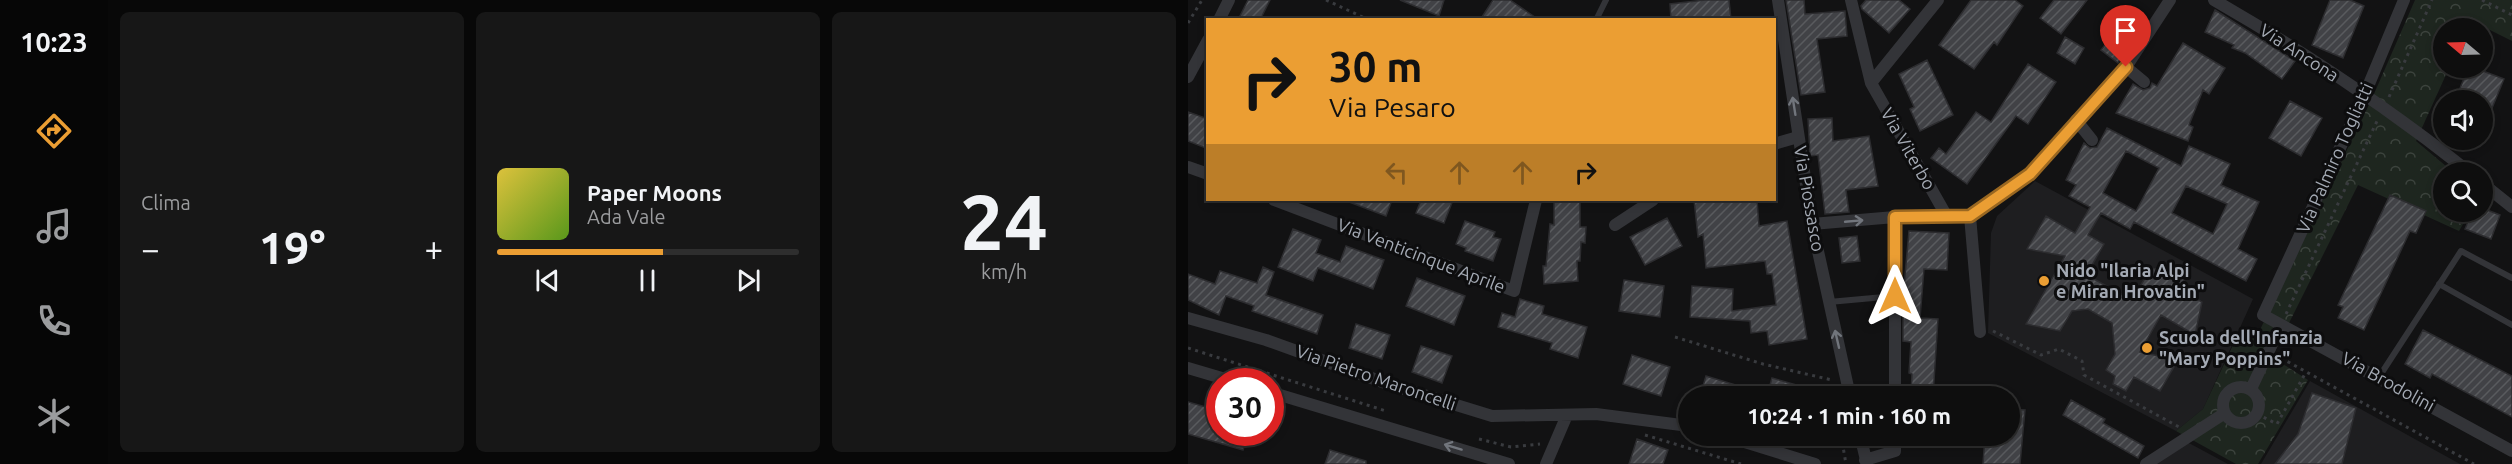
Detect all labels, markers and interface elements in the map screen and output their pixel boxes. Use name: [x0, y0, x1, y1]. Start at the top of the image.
pin: [2100, 5, 2151, 67]
icon: arrive: [2109, 14, 2142, 47]
north arrow: [2433, 18, 2493, 78]
map controls: [2433, 18, 2493, 222]
street label: Via Ancona: [2256, 19, 2343, 85]
text: 10:23: [20, 27, 88, 57]
icon: right: [1230, 42, 1308, 120]
text: 30 m: [1329, 43, 1423, 90]
street label: Via Palmiro Togliatti: [2292, 79, 2376, 236]
button: sound: [2433, 90, 2493, 150]
text: Via Pesaro: [1329, 92, 1456, 122]
one-way arrow: [1788, 97, 1799, 117]
street label: Via Viterbo: [1877, 104, 1940, 193]
icon: directions: [33, 110, 75, 152]
street label: Via Piossasco: [1791, 144, 1829, 253]
icon: left: [1380, 156, 1413, 189]
icon: ahead: [1443, 156, 1476, 189]
icon: ahead: [1506, 156, 1539, 189]
icon: right: [1569, 156, 1602, 189]
button: search: [2433, 162, 2493, 222]
text: 24: [960, 177, 1048, 265]
text: Paper Moons: [587, 180, 722, 205]
text: Clima: [141, 191, 191, 214]
icon: music: [33, 205, 75, 247]
text: Ada Vale: [587, 205, 665, 228]
street label: Via Venticinque Aprile: [1335, 214, 1508, 296]
one-way arrow: [1843, 215, 1863, 226]
text: 19°: [259, 222, 325, 273]
text: −: [141, 230, 160, 267]
text: +: [424, 230, 443, 267]
text: km/h: [981, 260, 1027, 283]
place label: Nido "Ilaria Alpi e Miran Hrovatin": [2056, 260, 2205, 301]
icon: previous: [531, 264, 564, 297]
icon: pause: [631, 264, 664, 297]
icon: next: [732, 264, 765, 297]
position arrow: [1863, 264, 1927, 328]
marker: Nido "Ilaria Alpi e Miran Hrovatin": [2037, 274, 2051, 288]
icon: phone: [33, 300, 75, 342]
place label: Scuola dell'Infanzia "Mary Poppins": [2159, 327, 2323, 368]
one-way arrow: [1831, 330, 1842, 349]
street label: Via Pietro Maroncelli: [1294, 340, 1459, 414]
marker: Scuola dell'Infanzia "Mary Poppins": [2140, 341, 2154, 355]
street label: Via Brodolini: [2338, 347, 2439, 415]
speed limit sign: 30: [1206, 368, 1284, 446]
icon: climate: [33, 395, 75, 437]
text: 10:24 · 1 min · 160 m: [1747, 403, 1951, 428]
one-way arrow: [1444, 441, 1463, 452]

